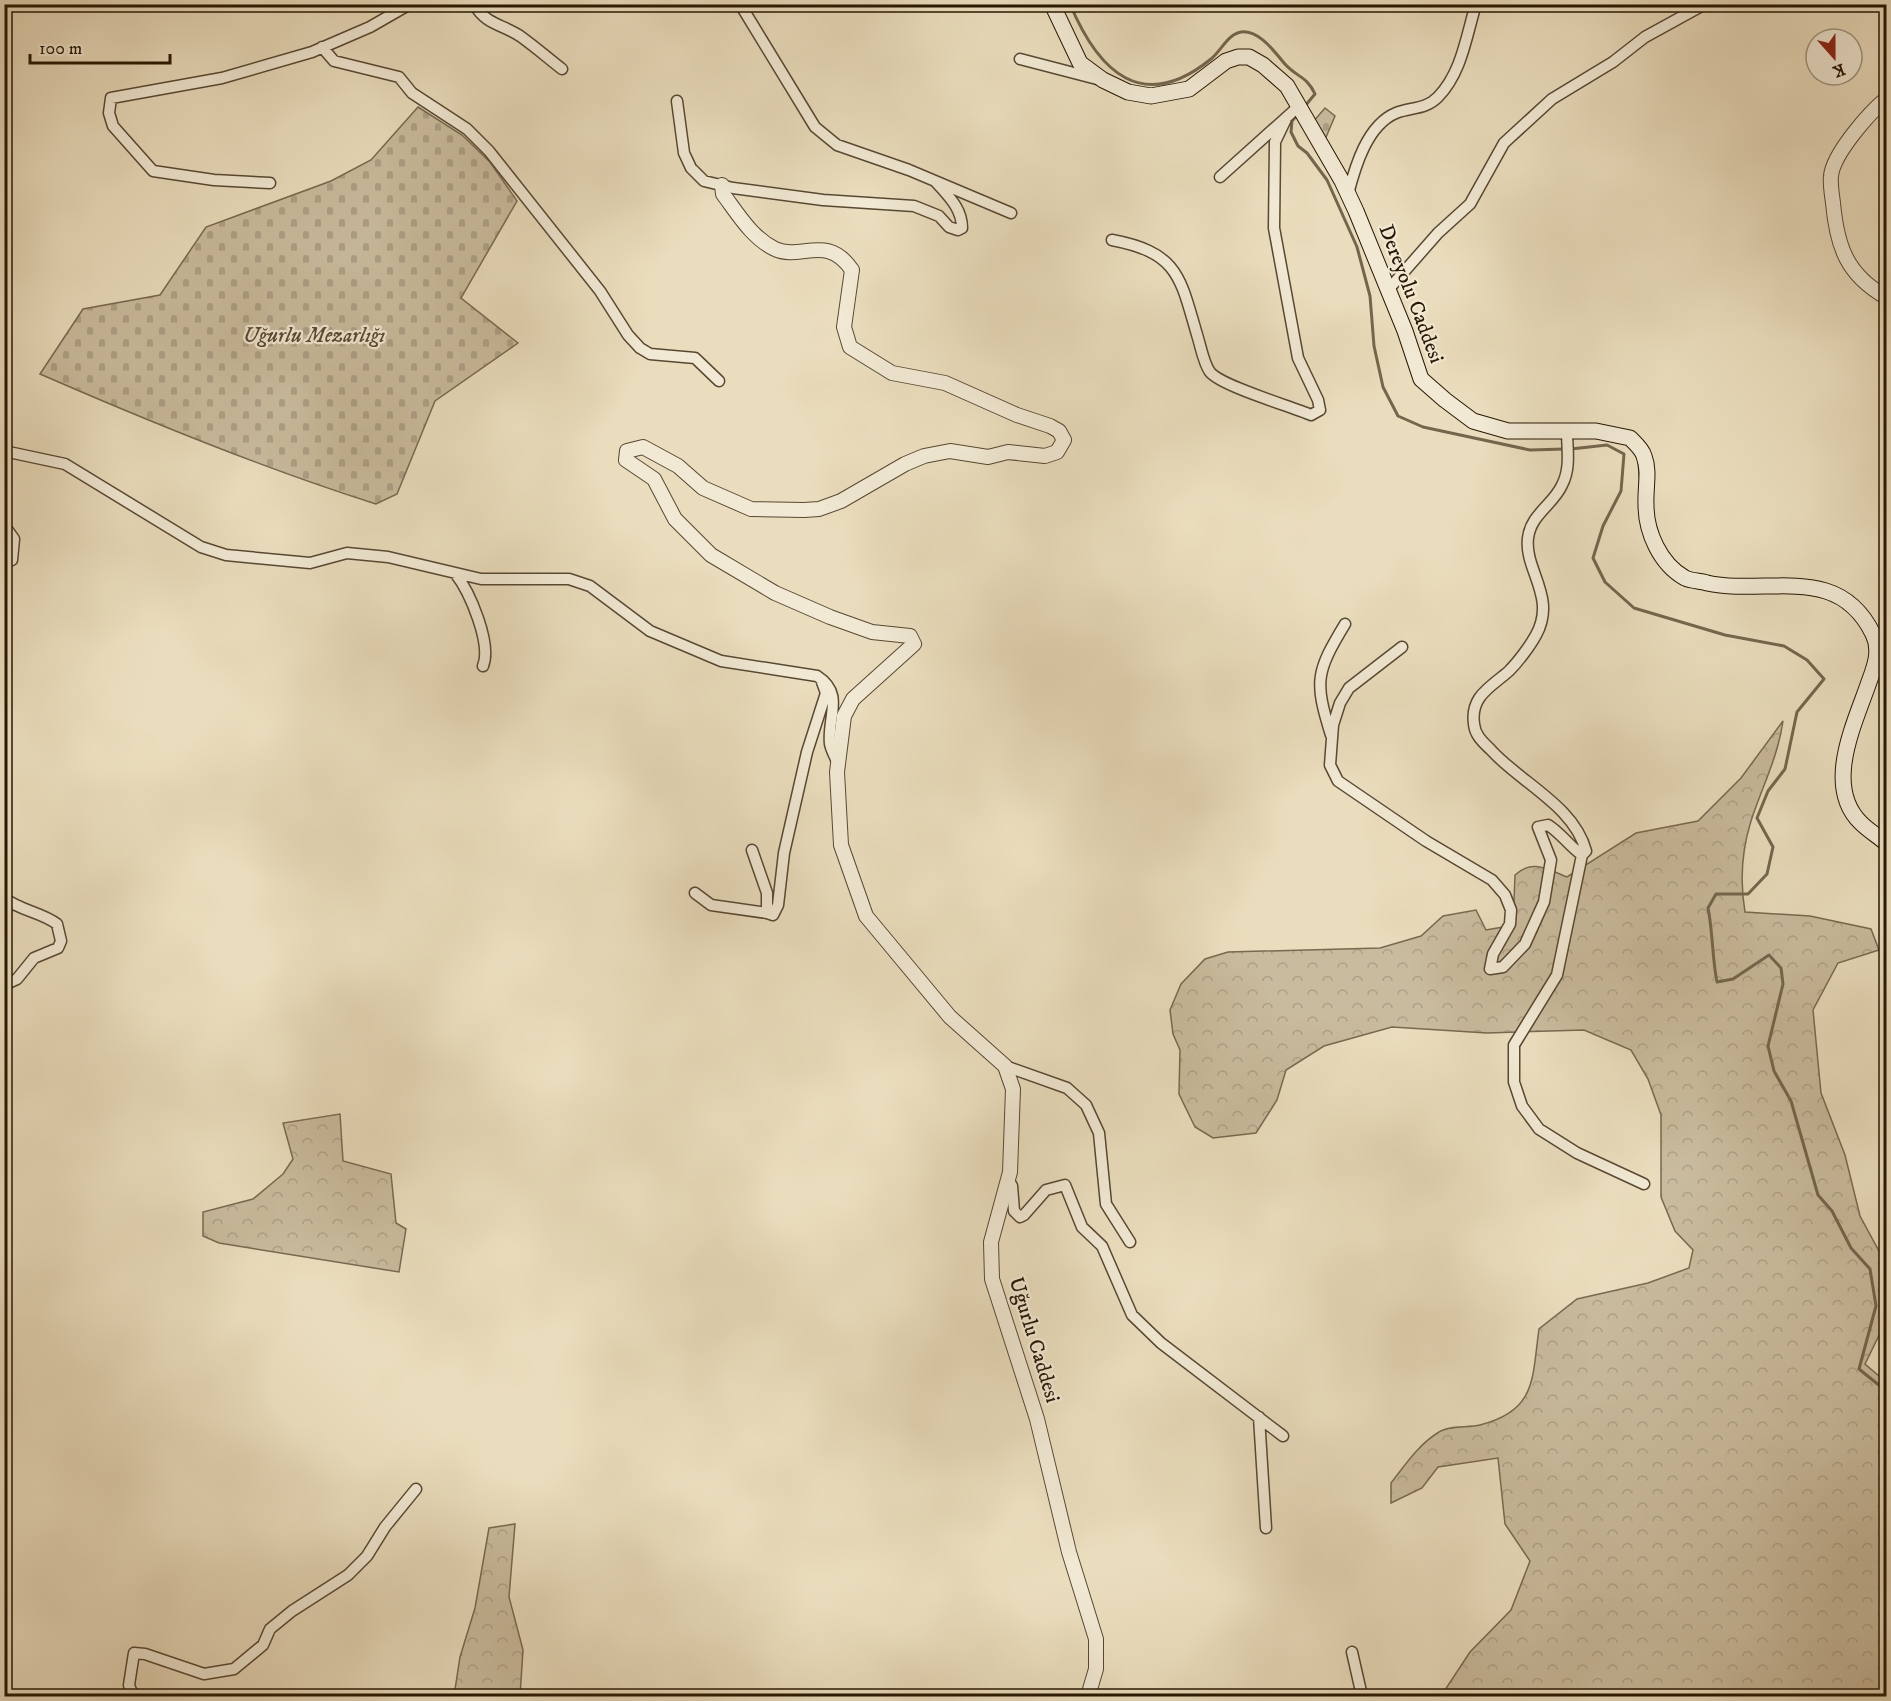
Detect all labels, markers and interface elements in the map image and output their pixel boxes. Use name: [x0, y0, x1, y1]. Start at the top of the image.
scale bar: [30, 27, 170, 65]
north arrow: [1804, 27, 1864, 87]
text: 100 m: [39, 38, 82, 60]
text: K: [1829, 59, 1848, 82]
street label: Dereyolu Caddesi: [1373, 221, 1449, 367]
park label: Uğurlu Mezarlığı: [243, 323, 385, 349]
street label: Uğurlu Caddesi: [1003, 1274, 1065, 1406]

